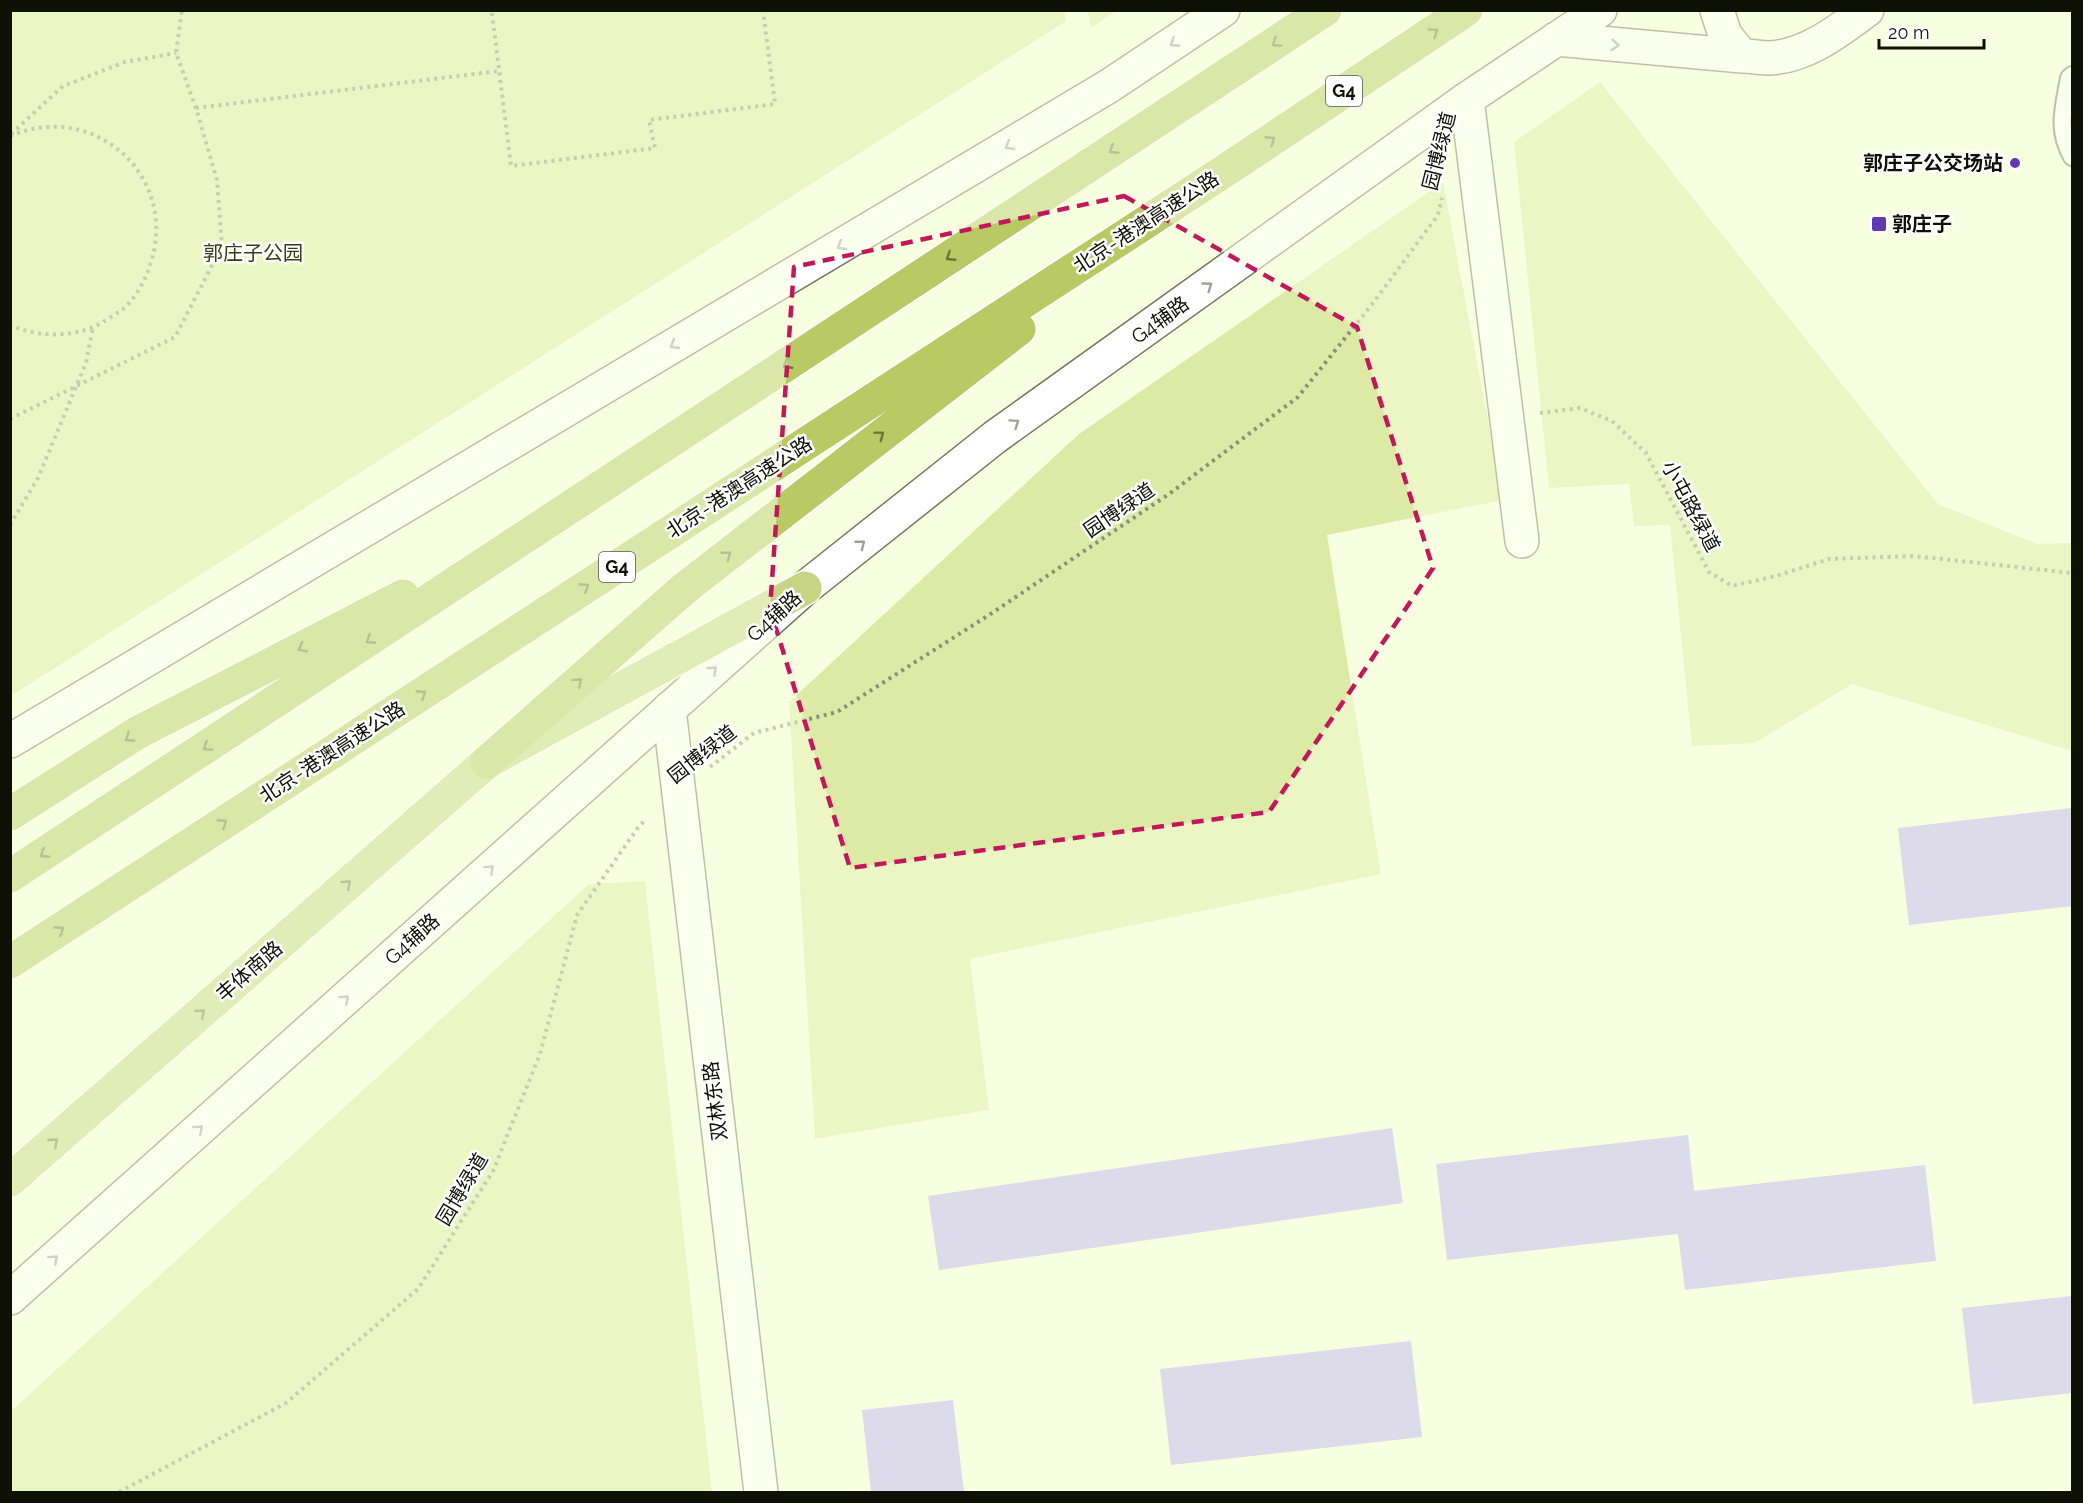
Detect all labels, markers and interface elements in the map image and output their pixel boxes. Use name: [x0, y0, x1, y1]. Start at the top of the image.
scale bar: [1879, 12, 1984, 50]
text: 20 m: [1888, 22, 1930, 43]
one-way arrow: [1427, 28, 1438, 39]
one-way arrow: [1271, 35, 1282, 46]
one-way arrow: [1170, 36, 1181, 47]
one-way arrow: [1610, 38, 1619, 51]
road number: G4: [1326, 76, 1362, 106]
street label: 园博绿道: [1418, 109, 1460, 193]
one-way arrow: [1265, 136, 1276, 147]
one-way arrow: [1005, 138, 1015, 150]
one-way arrow: [1109, 143, 1120, 154]
place label: 郭庄子公交场站: [1863, 151, 2003, 175]
marker: 郭庄子公交场站: [2008, 156, 2022, 170]
street label: 北京-港澳高速公路: [1069, 166, 1223, 278]
place label: 郭庄子: [1892, 212, 1952, 236]
marker: 郭庄子: [1870, 215, 1888, 233]
one-way arrow: [837, 238, 847, 250]
park label: 郭庄子公园: [203, 241, 303, 265]
one-way arrow: [946, 250, 956, 262]
one-way arrow: [1201, 282, 1212, 293]
street label: G4辅路: [1127, 291, 1193, 349]
one-way arrow: [670, 338, 680, 350]
one-way arrow: [783, 357, 794, 368]
one-way arrow: [1008, 420, 1019, 431]
street label: 北京-港澳高速公路: [662, 431, 816, 543]
one-way arrow: [873, 431, 884, 442]
street label: 小屯路绿道: [1657, 456, 1725, 556]
street label: 园博绿道: [1079, 478, 1159, 542]
one-way arrow: [854, 540, 865, 551]
road number: G4: [599, 552, 635, 582]
one-way arrow: [720, 552, 731, 563]
one-way arrow: [579, 583, 589, 595]
street label: G4辅路: [742, 585, 806, 647]
one-way arrow: [365, 633, 376, 644]
one-way arrow: [297, 641, 308, 652]
one-way arrow: [706, 666, 717, 677]
one-way arrow: [571, 678, 582, 689]
one-way arrow: [415, 690, 426, 701]
street label: 北京-港澳高速公路: [255, 696, 409, 808]
street label: 园博绿道: [663, 720, 741, 788]
one-way arrow: [125, 731, 135, 743]
one-way arrow: [202, 740, 213, 751]
one-way arrow: [216, 819, 227, 830]
one-way arrow: [39, 847, 50, 858]
one-way arrow: [483, 865, 494, 876]
one-way arrow: [341, 880, 351, 891]
street label: G4辅路: [380, 908, 444, 970]
one-way arrow: [53, 926, 64, 937]
street label: 丰体南路: [211, 936, 287, 1006]
one-way arrow: [338, 995, 349, 1006]
one-way arrow: [194, 1009, 205, 1020]
street label: 双林东路: [698, 1060, 732, 1142]
one-way arrow: [193, 1125, 203, 1136]
one-way arrow: [48, 1138, 59, 1149]
street label: 园博绿道: [431, 1149, 493, 1229]
one-way arrow: [47, 1255, 58, 1266]

